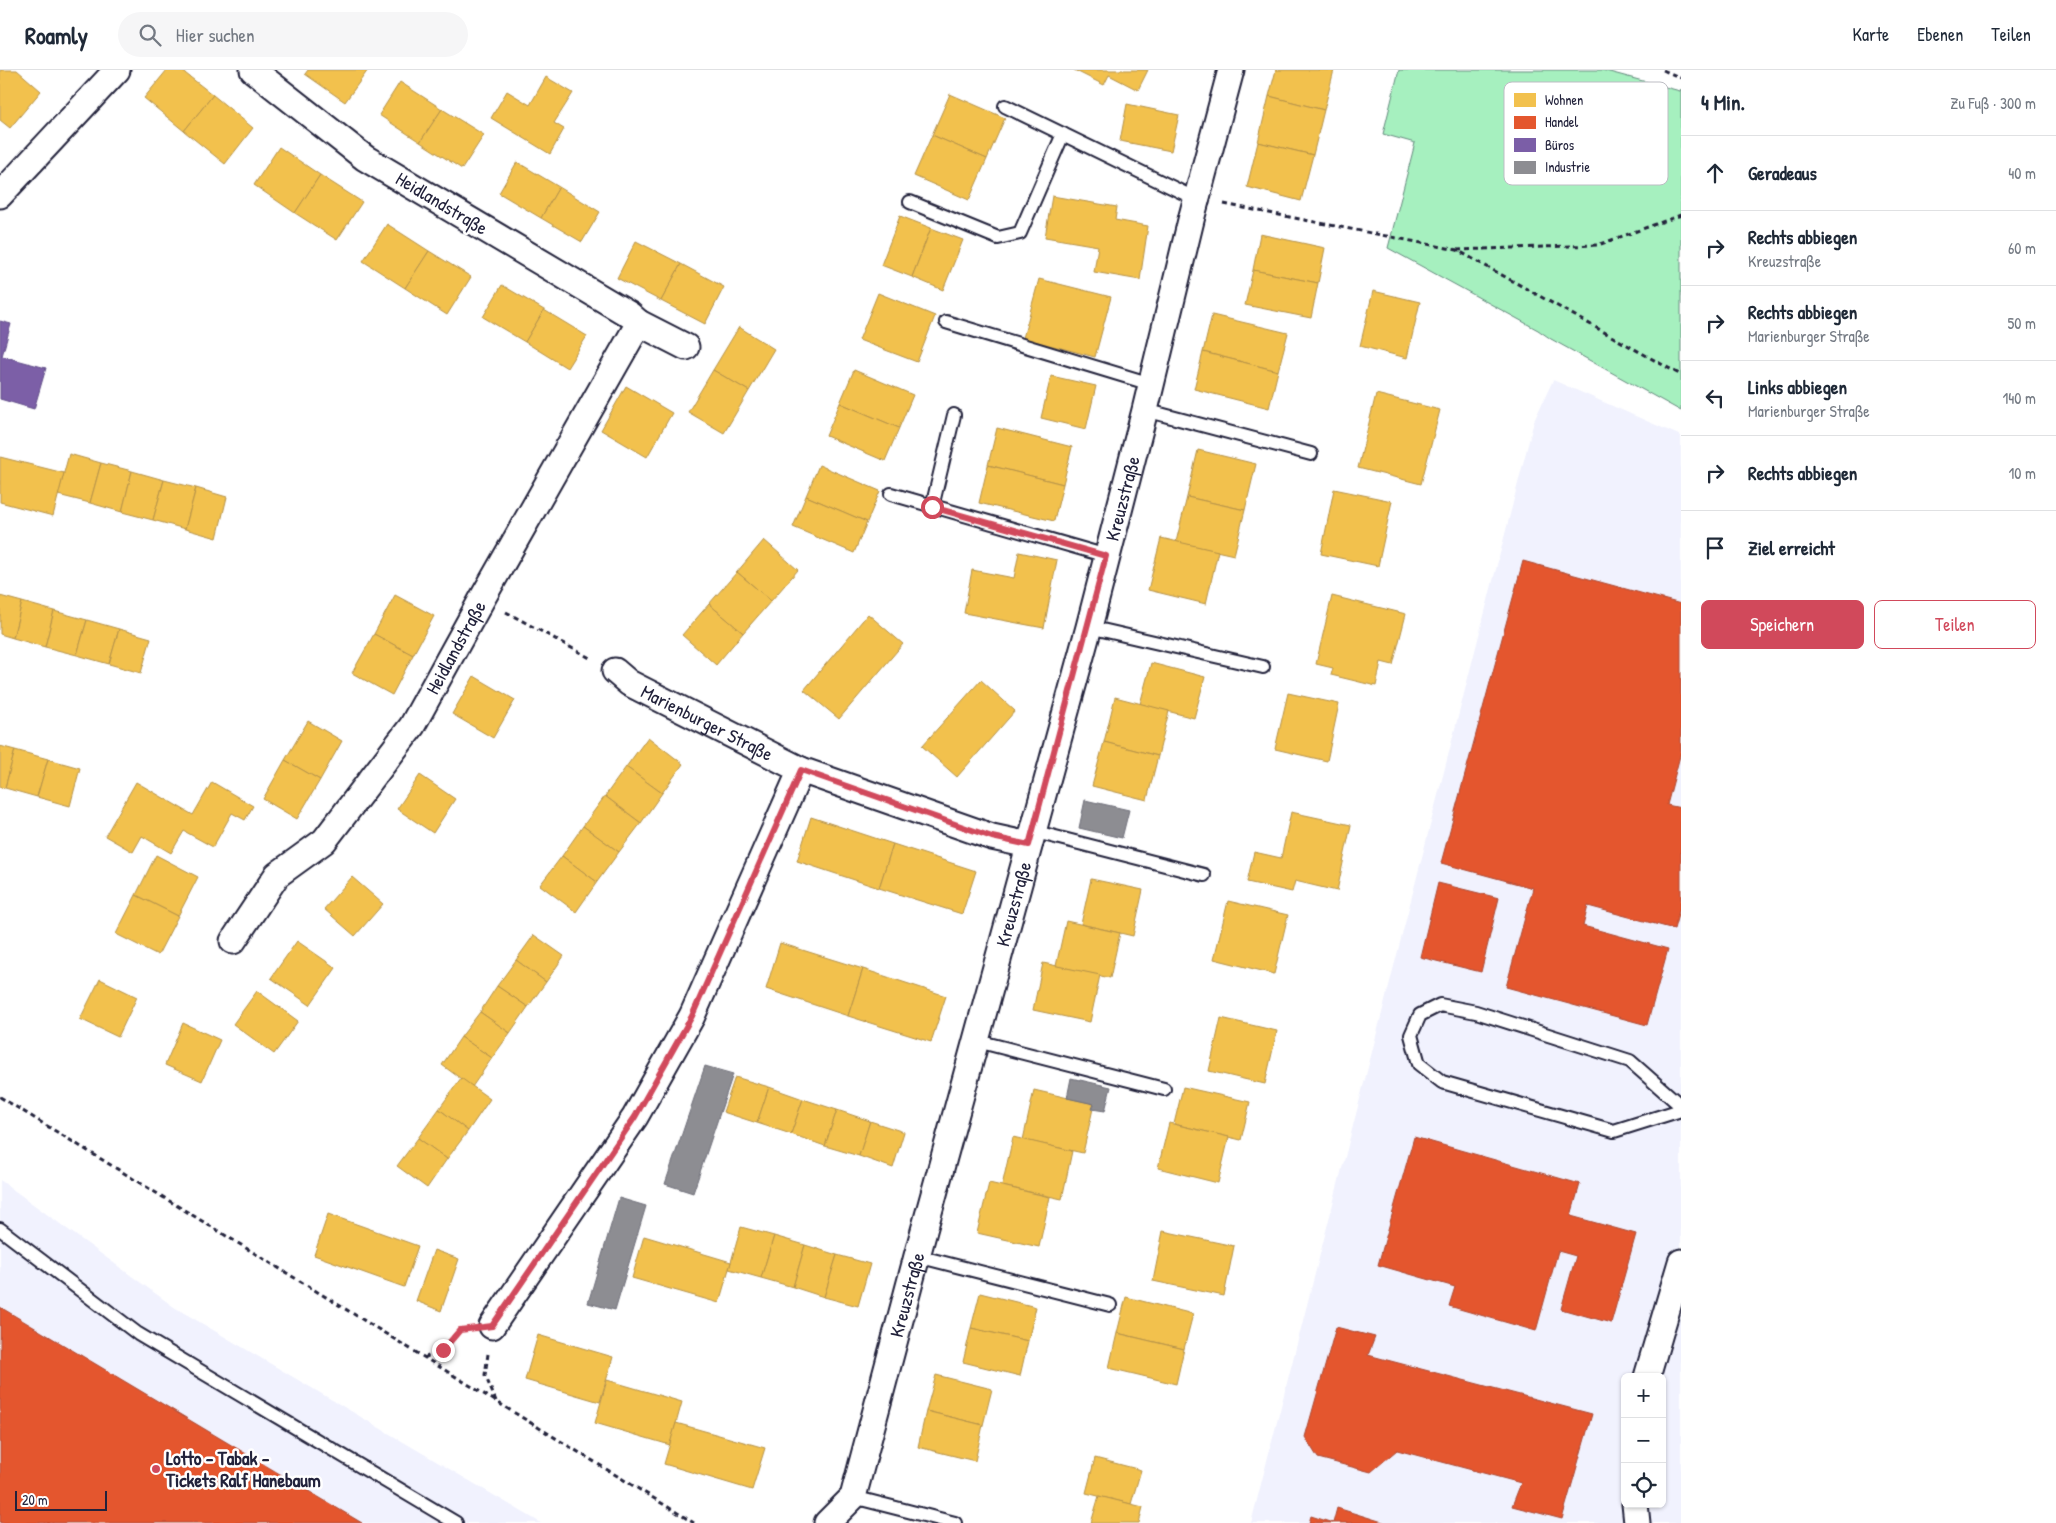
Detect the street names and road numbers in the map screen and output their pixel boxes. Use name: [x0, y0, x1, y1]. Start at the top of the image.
street label: Heidlandstraße: [391, 165, 493, 241]
street label: Kreuzstraße: [1099, 453, 1146, 544]
street label: Heidlandstraße: [419, 596, 492, 699]
street label: Marienburger Straße: [637, 678, 778, 767]
street label: Kreuzstraße: [989, 858, 1037, 949]
street label: Kreuzstraße: [883, 1249, 931, 1340]

